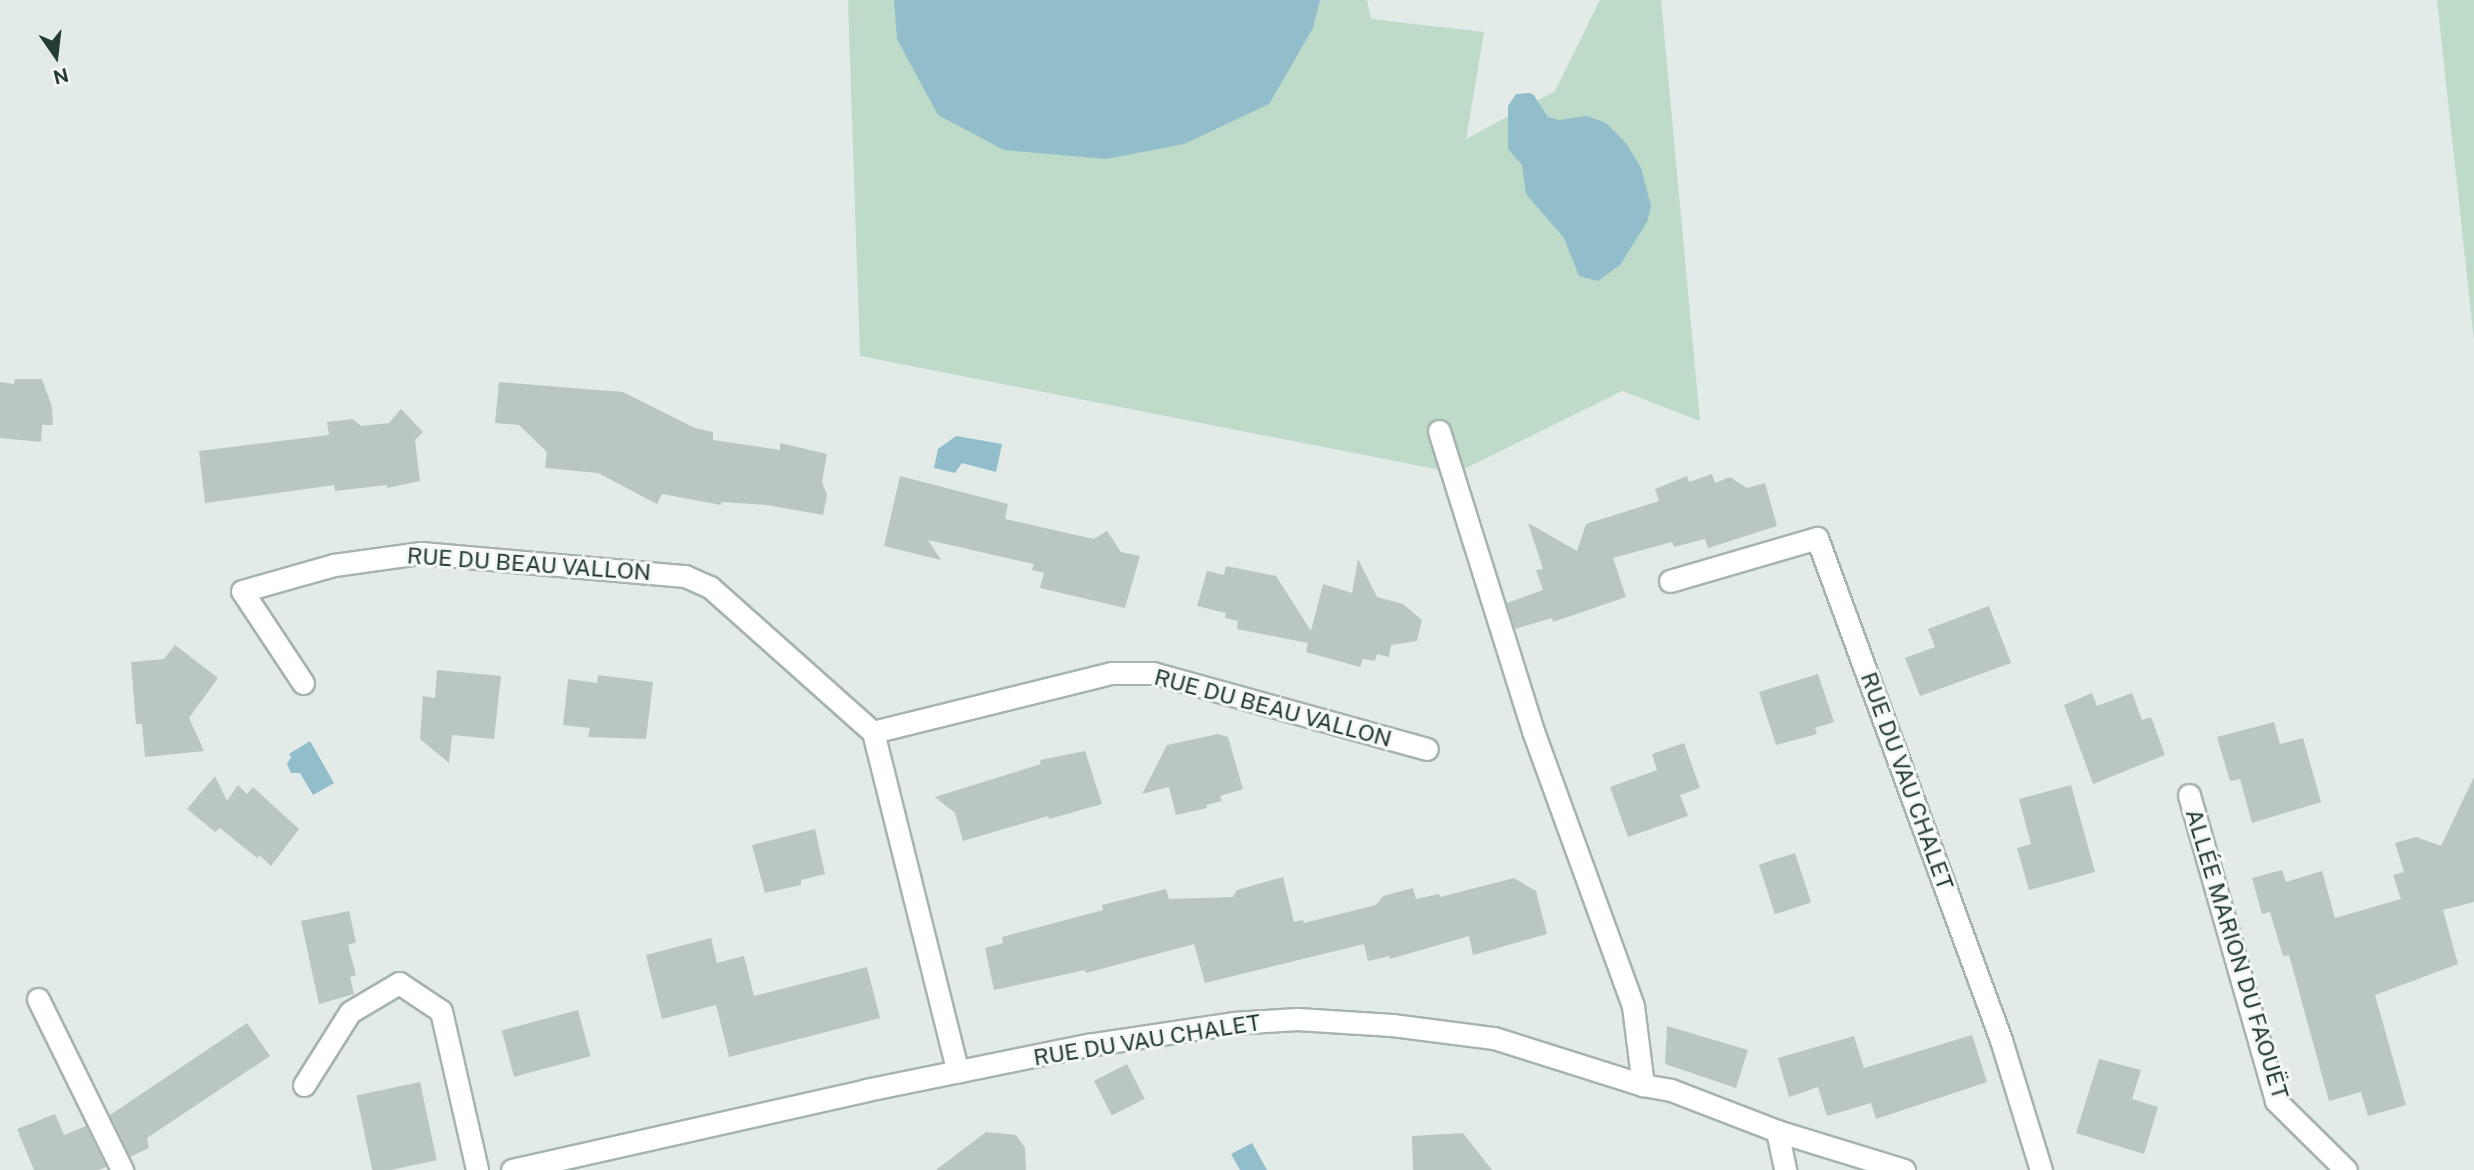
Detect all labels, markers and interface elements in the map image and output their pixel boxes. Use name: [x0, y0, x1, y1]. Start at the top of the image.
north arrow: [21, 21, 91, 91]
text: N: [51, 64, 71, 89]
street label: RUE DU BEAU VALLON: [406, 542, 652, 586]
street label: RUE DU BEAU VALLON: [1151, 663, 1395, 753]
street label: RUE DU VAU CHALET: [1855, 668, 1959, 894]
street label: ALLÉE MARION DU FAOUËT: [2180, 806, 2294, 1102]
street label: RUE DU VAU CHALET: [1031, 1008, 1263, 1072]

